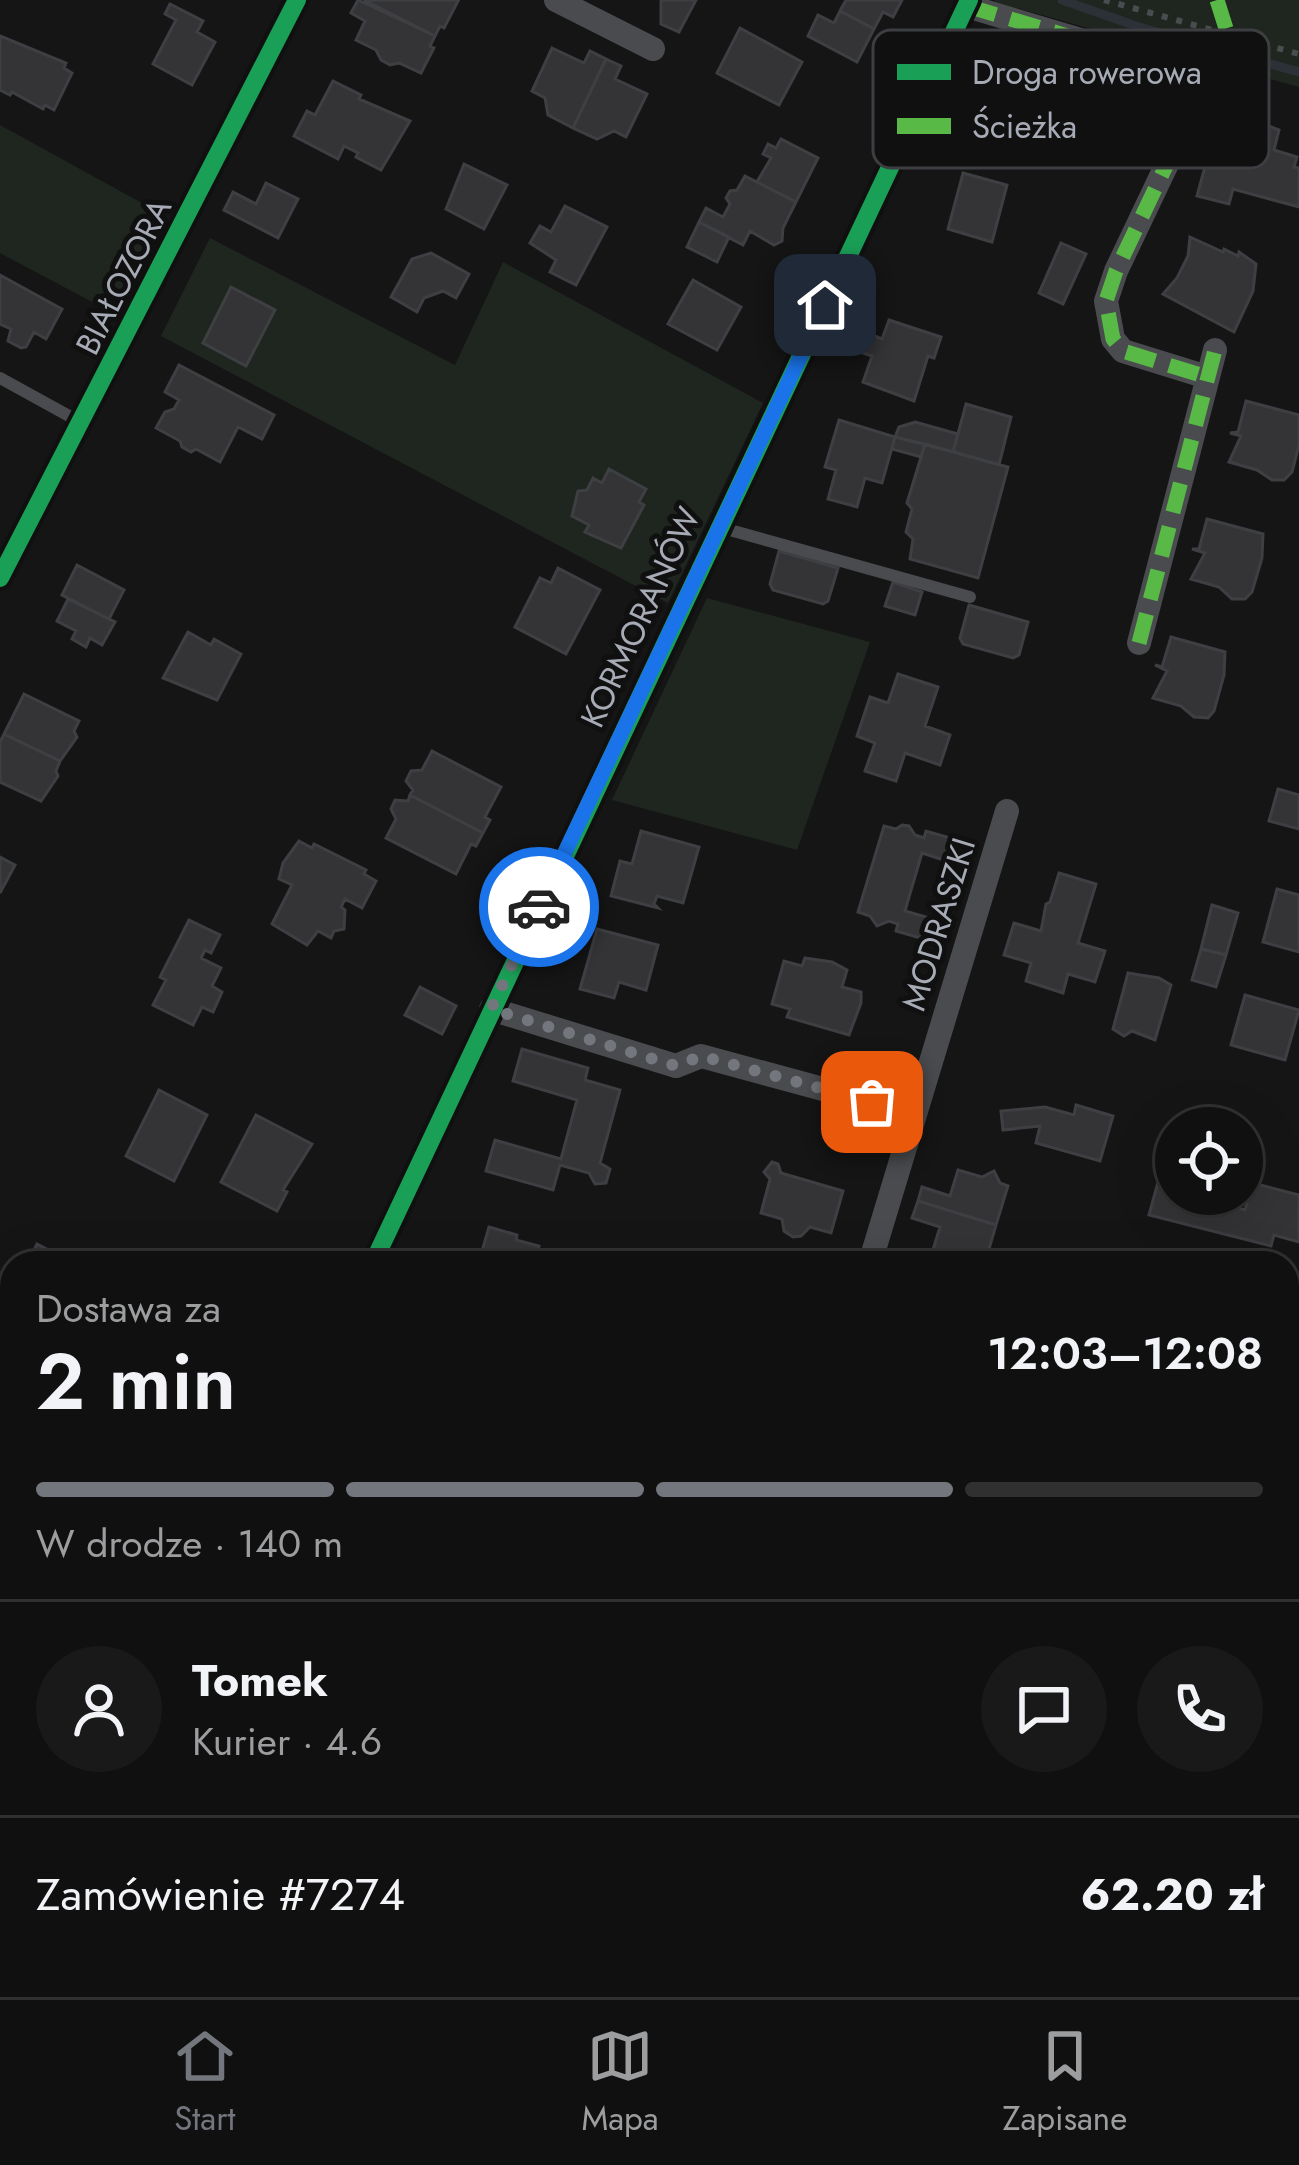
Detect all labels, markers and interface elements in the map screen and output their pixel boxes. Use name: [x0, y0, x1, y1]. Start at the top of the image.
legend: [873, 30, 1269, 168]
text: Droga rowerowa: [972, 49, 1202, 96]
text: Ścieżka: [972, 103, 1077, 150]
street label: BIAŁOZORA: [64, 190, 183, 363]
pin: [774, 254, 876, 356]
icon: home: [792, 272, 858, 338]
street label: KORMORANÓW: [569, 499, 712, 735]
street label: MODRASZKI: [890, 832, 987, 1016]
courier: [479, 847, 599, 967]
icon: car: [506, 874, 572, 940]
pin: [821, 1051, 923, 1153]
icon: bag: [839, 1069, 905, 1135]
map controls: [1155, 1107, 1263, 1215]
button: locate: [1155, 1107, 1263, 1215]
text: Dostawa za: [36, 1280, 221, 1337]
text: 12:03–12:08: [987, 1321, 1263, 1386]
text: 2 min: [36, 1326, 236, 1438]
text: W drodze · 140 m: [36, 1515, 343, 1572]
button: person: [36, 1646, 162, 1772]
button: chat: [981, 1646, 1107, 1772]
button: phone: [1137, 1646, 1263, 1772]
text: Tomek: [192, 1648, 328, 1713]
text: Kurier · 4.6: [192, 1713, 382, 1770]
text: Zamówienie #7274: [36, 1862, 405, 1927]
text: 62.20 zł: [1080, 1862, 1263, 1927]
tab: Start: [172, 2023, 238, 2142]
tab: Mapa: [581, 2023, 659, 2142]
tab: Zapisane: [1002, 2023, 1127, 2142]

